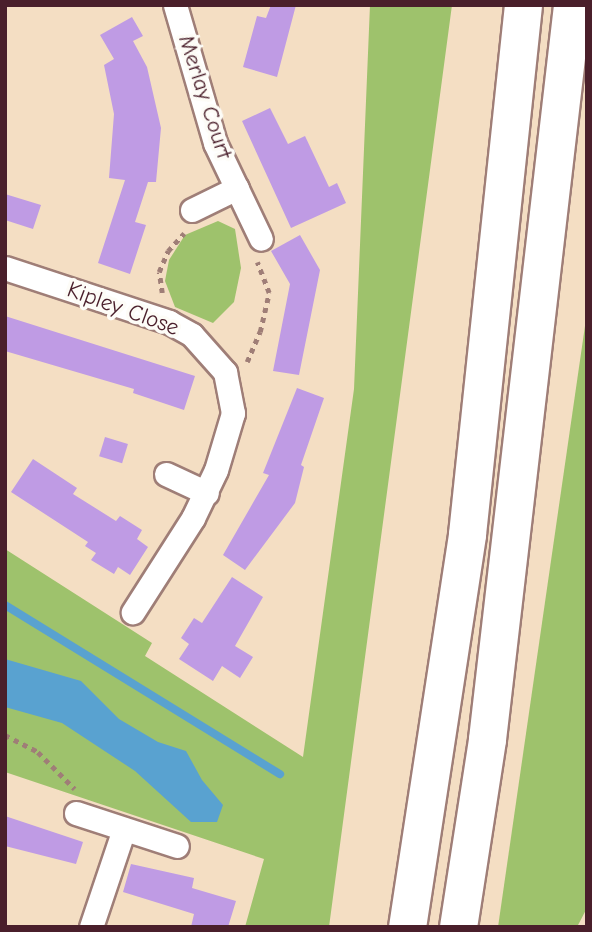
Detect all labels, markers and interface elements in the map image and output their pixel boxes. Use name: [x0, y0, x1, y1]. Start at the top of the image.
street label: Merlay Court: [172, 32, 238, 162]
street label: Kipley Close: [63, 276, 183, 342]

